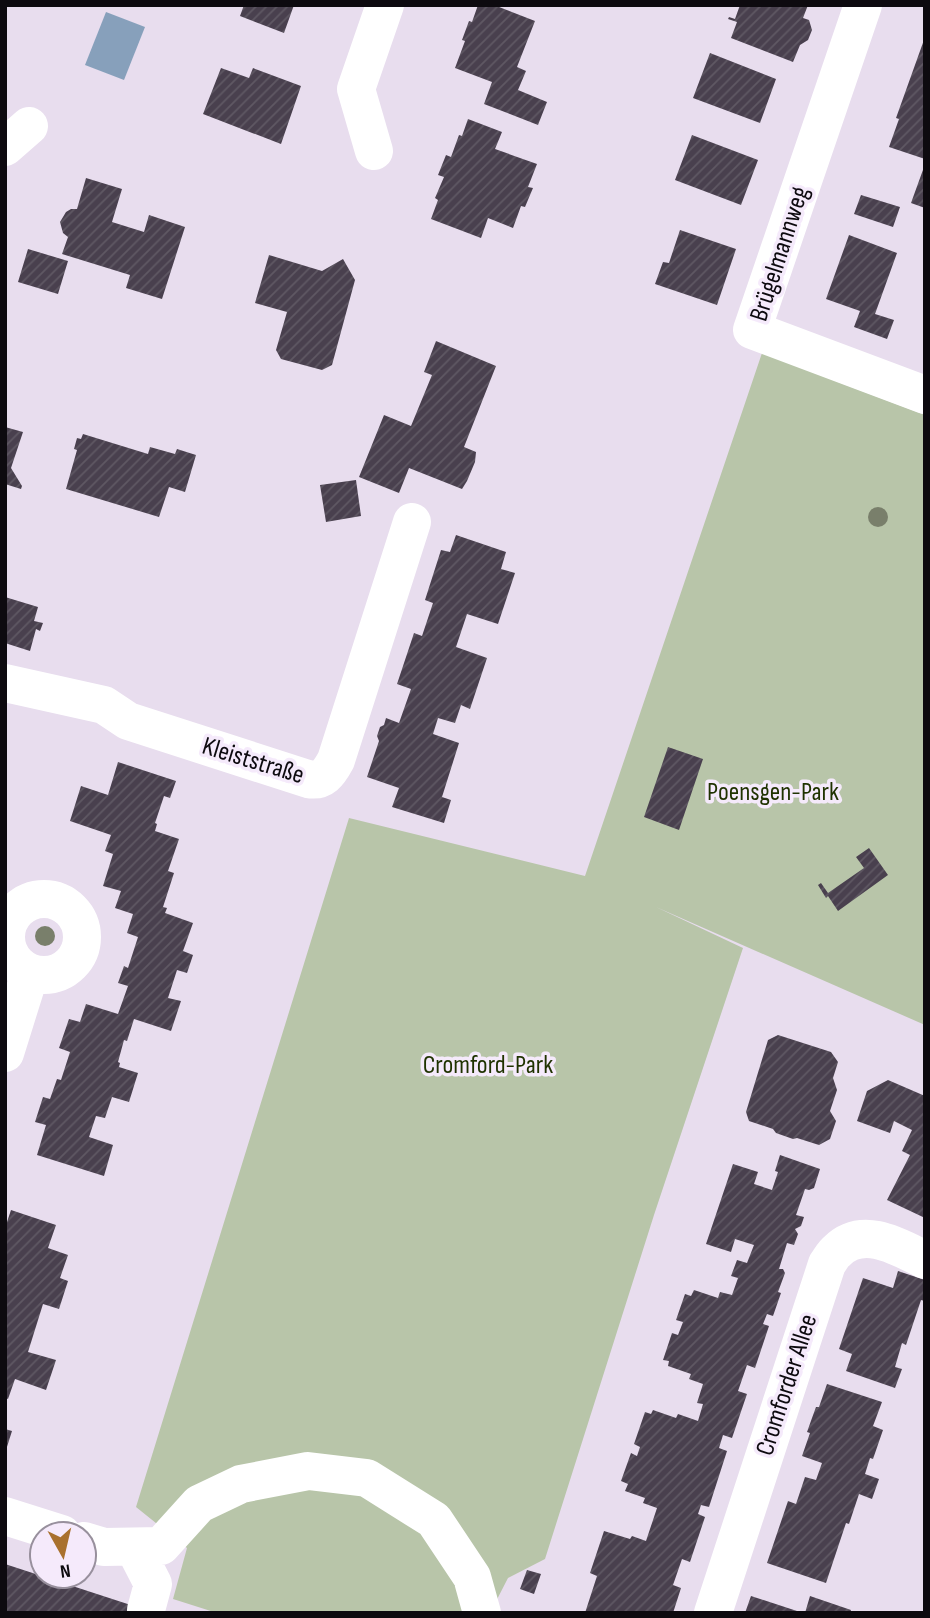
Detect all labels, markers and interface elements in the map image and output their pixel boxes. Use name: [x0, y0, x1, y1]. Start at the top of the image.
street label: Brügelmannweg: [744, 183, 816, 325]
street label: Kleiststraße: [198, 731, 308, 791]
park label: Poensgen-Park: [707, 777, 839, 808]
park label: Cromford-Park: [423, 1050, 553, 1081]
street label: Cromforder Allee: [750, 1310, 824, 1460]
north arrow: [28, 1520, 98, 1590]
text: N: [59, 1558, 72, 1582]

